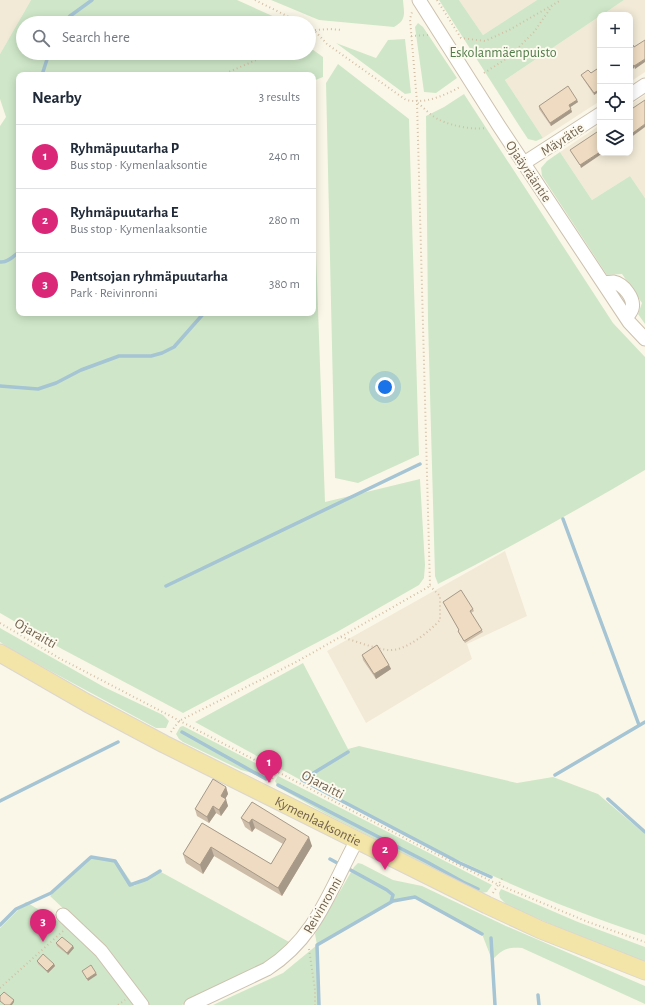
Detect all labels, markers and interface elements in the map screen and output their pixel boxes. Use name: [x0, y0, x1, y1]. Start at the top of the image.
map controls: [597, 12, 633, 156]
button: +: [597, 12, 633, 48]
search box: [16, 16, 316, 60]
icon: search: [30, 27, 52, 49]
text: Search here: [62, 30, 130, 45]
park label: Eskolanmäenpuisto: [449, 46, 557, 60]
button: −: [597, 48, 633, 84]
button: locate: [597, 84, 633, 120]
text: Nearby: [32, 89, 82, 106]
text: 3 results: [259, 91, 300, 104]
button: layers: [597, 120, 633, 156]
street label: Mäyrätie: [538, 121, 587, 159]
street label: Ojaäyrääntie: [503, 138, 554, 205]
text: Ryhmäpuutarha P: [70, 141, 179, 156]
text: 1: [43, 150, 47, 163]
text: 240 m: [268, 150, 300, 163]
text: Bus stop · Kymenlaaksontie: [70, 159, 207, 172]
text: Ryhmäpuutarha E: [70, 205, 178, 220]
text: 2: [42, 214, 48, 227]
text: 280 m: [269, 214, 300, 227]
text: Bus stop · Kymenlaaksontie: [70, 223, 207, 236]
text: Pentsojan ryhmäpuutarha: [70, 269, 228, 284]
text: 3: [42, 278, 48, 291]
text: 380 m: [269, 278, 300, 291]
text: Park · Reivinronni: [70, 287, 158, 300]
your location: [375, 377, 395, 397]
street label: Ojaraitti: [12, 616, 59, 651]
pin: 1: [256, 750, 282, 783]
street label: Ojaraitti: [299, 768, 346, 802]
street label: Kymenlaaksontie: [272, 794, 363, 849]
pin: 2: [372, 837, 398, 870]
street label: Reivinronni: [301, 875, 345, 936]
pin: 3: [30, 909, 56, 942]

